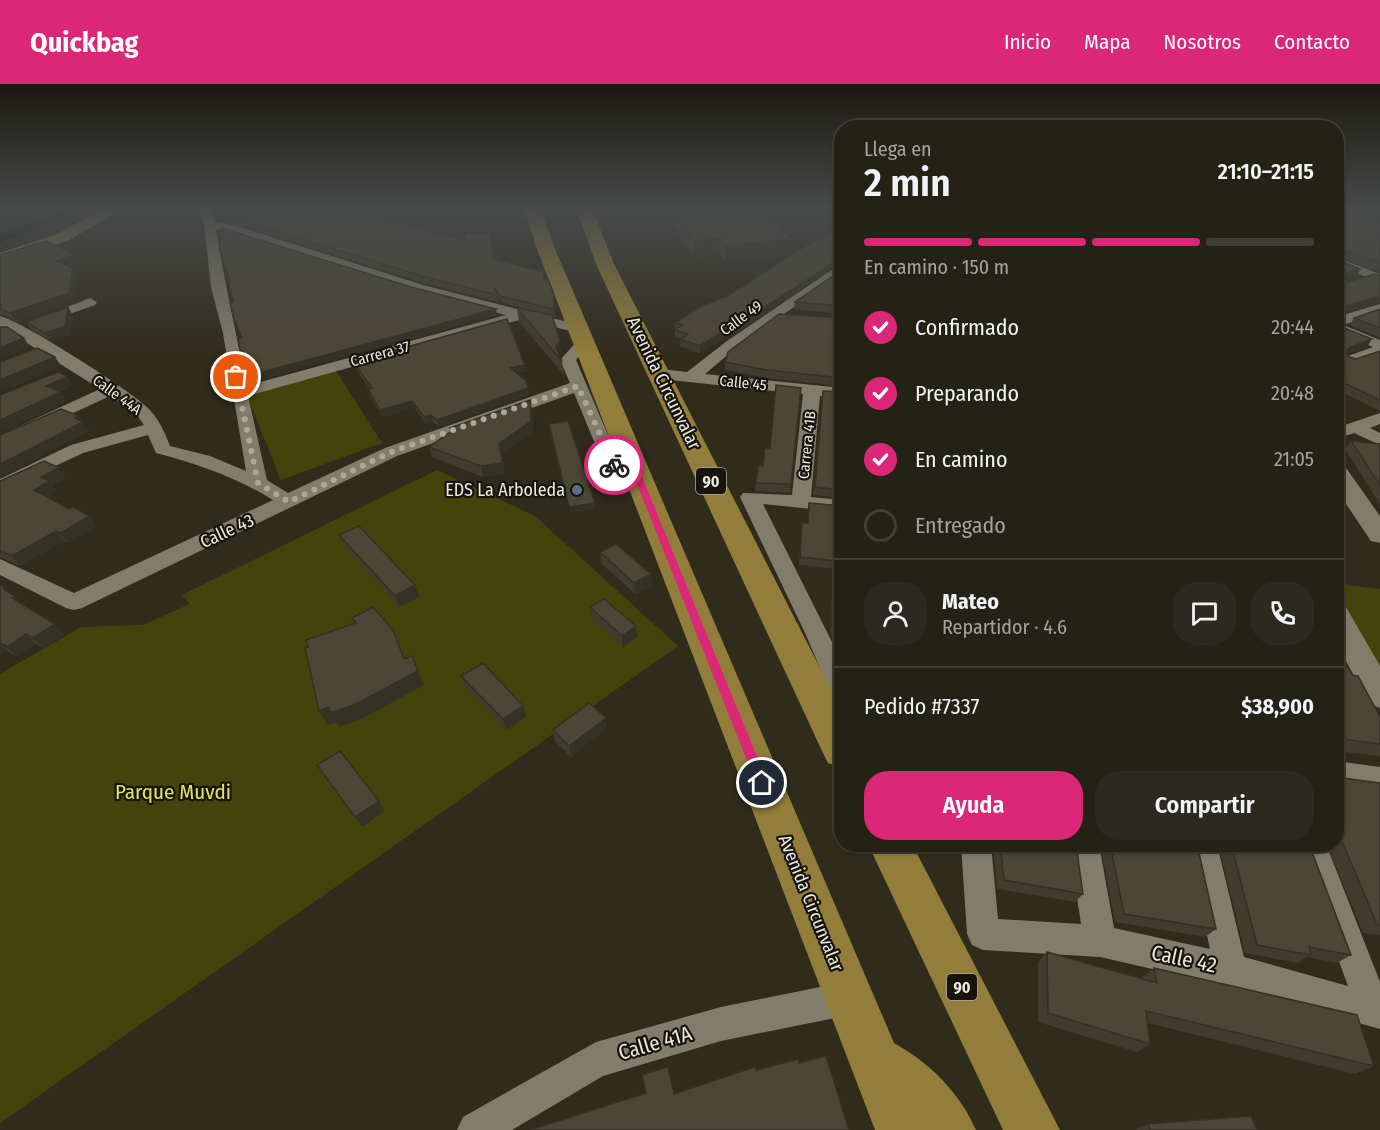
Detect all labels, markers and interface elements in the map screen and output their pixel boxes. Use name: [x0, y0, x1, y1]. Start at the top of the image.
text: Quickbag: [30, 26, 138, 59]
text: Inicio: [1004, 29, 1051, 55]
text: Mapa: [1084, 29, 1131, 55]
text: Nosotros: [1164, 29, 1241, 55]
text: Contacto: [1274, 29, 1350, 55]
text: Llega en: [864, 137, 932, 161]
text: 21:10–21:15: [1218, 158, 1314, 185]
text: 2 min: [864, 160, 951, 206]
text: En camino · 150 m: [864, 255, 1009, 279]
street label: Calle 49: [716, 297, 766, 339]
icon: check: [864, 311, 897, 344]
street label: Avenida Circunvalar: [622, 313, 706, 454]
text: Confirmado: [915, 314, 1019, 341]
text: 20:44: [1271, 315, 1314, 339]
street label: Carrera 37: [348, 337, 412, 371]
pin: [210, 351, 261, 402]
icon: bag: [219, 360, 252, 393]
street label: Calle 44A: [89, 371, 145, 419]
street label: Calle 45: [718, 372, 768, 394]
icon: check: [864, 377, 897, 410]
text: Preparando: [915, 380, 1019, 407]
text: 20:48: [1271, 381, 1314, 405]
street label: Carrera 41B: [794, 410, 820, 480]
courier: [584, 435, 644, 495]
icon: check: [864, 443, 897, 476]
text: En camino: [915, 446, 1007, 473]
text: 21:05: [1274, 447, 1314, 471]
icon: bike: [598, 449, 631, 482]
road number: 90: [696, 468, 726, 494]
place label: EDS La Arboleda: [445, 479, 565, 501]
marker: EDS La Arboleda: [570, 483, 584, 497]
street label: Calle 43: [197, 509, 257, 553]
text: Entregado: [915, 512, 1006, 539]
button: person: [864, 582, 927, 645]
button: chat: [1173, 582, 1236, 645]
button: phone: [1251, 582, 1314, 645]
text: Mateo: [942, 588, 999, 615]
text: Repartidor · 4.6: [942, 615, 1067, 639]
text: Pedido #7337: [864, 693, 979, 720]
text: $38,900: [1241, 693, 1314, 720]
pin: [736, 757, 787, 808]
icon: home: [745, 766, 778, 799]
button: Ayuda: [864, 771, 1083, 840]
button: Compartir: [1095, 771, 1314, 840]
park label: Parque Muvdi: [115, 779, 231, 805]
street label: Avenida Circunvalar: [774, 832, 849, 975]
street label: Calle 42: [1149, 939, 1219, 979]
road number: 90: [947, 974, 977, 1000]
street label: Calle 41A: [615, 1020, 695, 1066]

